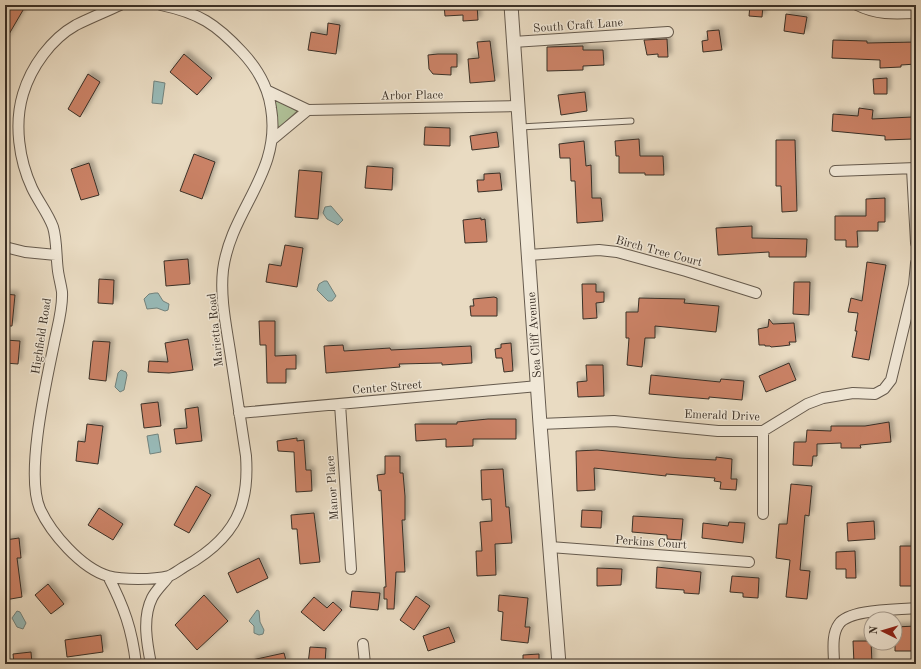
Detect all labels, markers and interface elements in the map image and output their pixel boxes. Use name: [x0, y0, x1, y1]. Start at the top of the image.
street label: South Craft Lane: [533, 17, 624, 35]
street label: Arbor Place: [381, 89, 444, 103]
street label: Birch Tree Court: [614, 235, 703, 269]
street label: Sea Cliff Avenue: [526, 291, 544, 378]
street label: Marietta Road: [206, 292, 226, 367]
street label: Highfield Road: [30, 297, 54, 375]
street label: Center Street: [352, 379, 422, 397]
street label: Emerald Drive: [684, 409, 761, 423]
street label: Manor Place: [325, 455, 341, 521]
street label: Perkins Court: [615, 534, 687, 551]
north arrow: [863, 611, 903, 651]
text: N: [869, 625, 880, 635]

